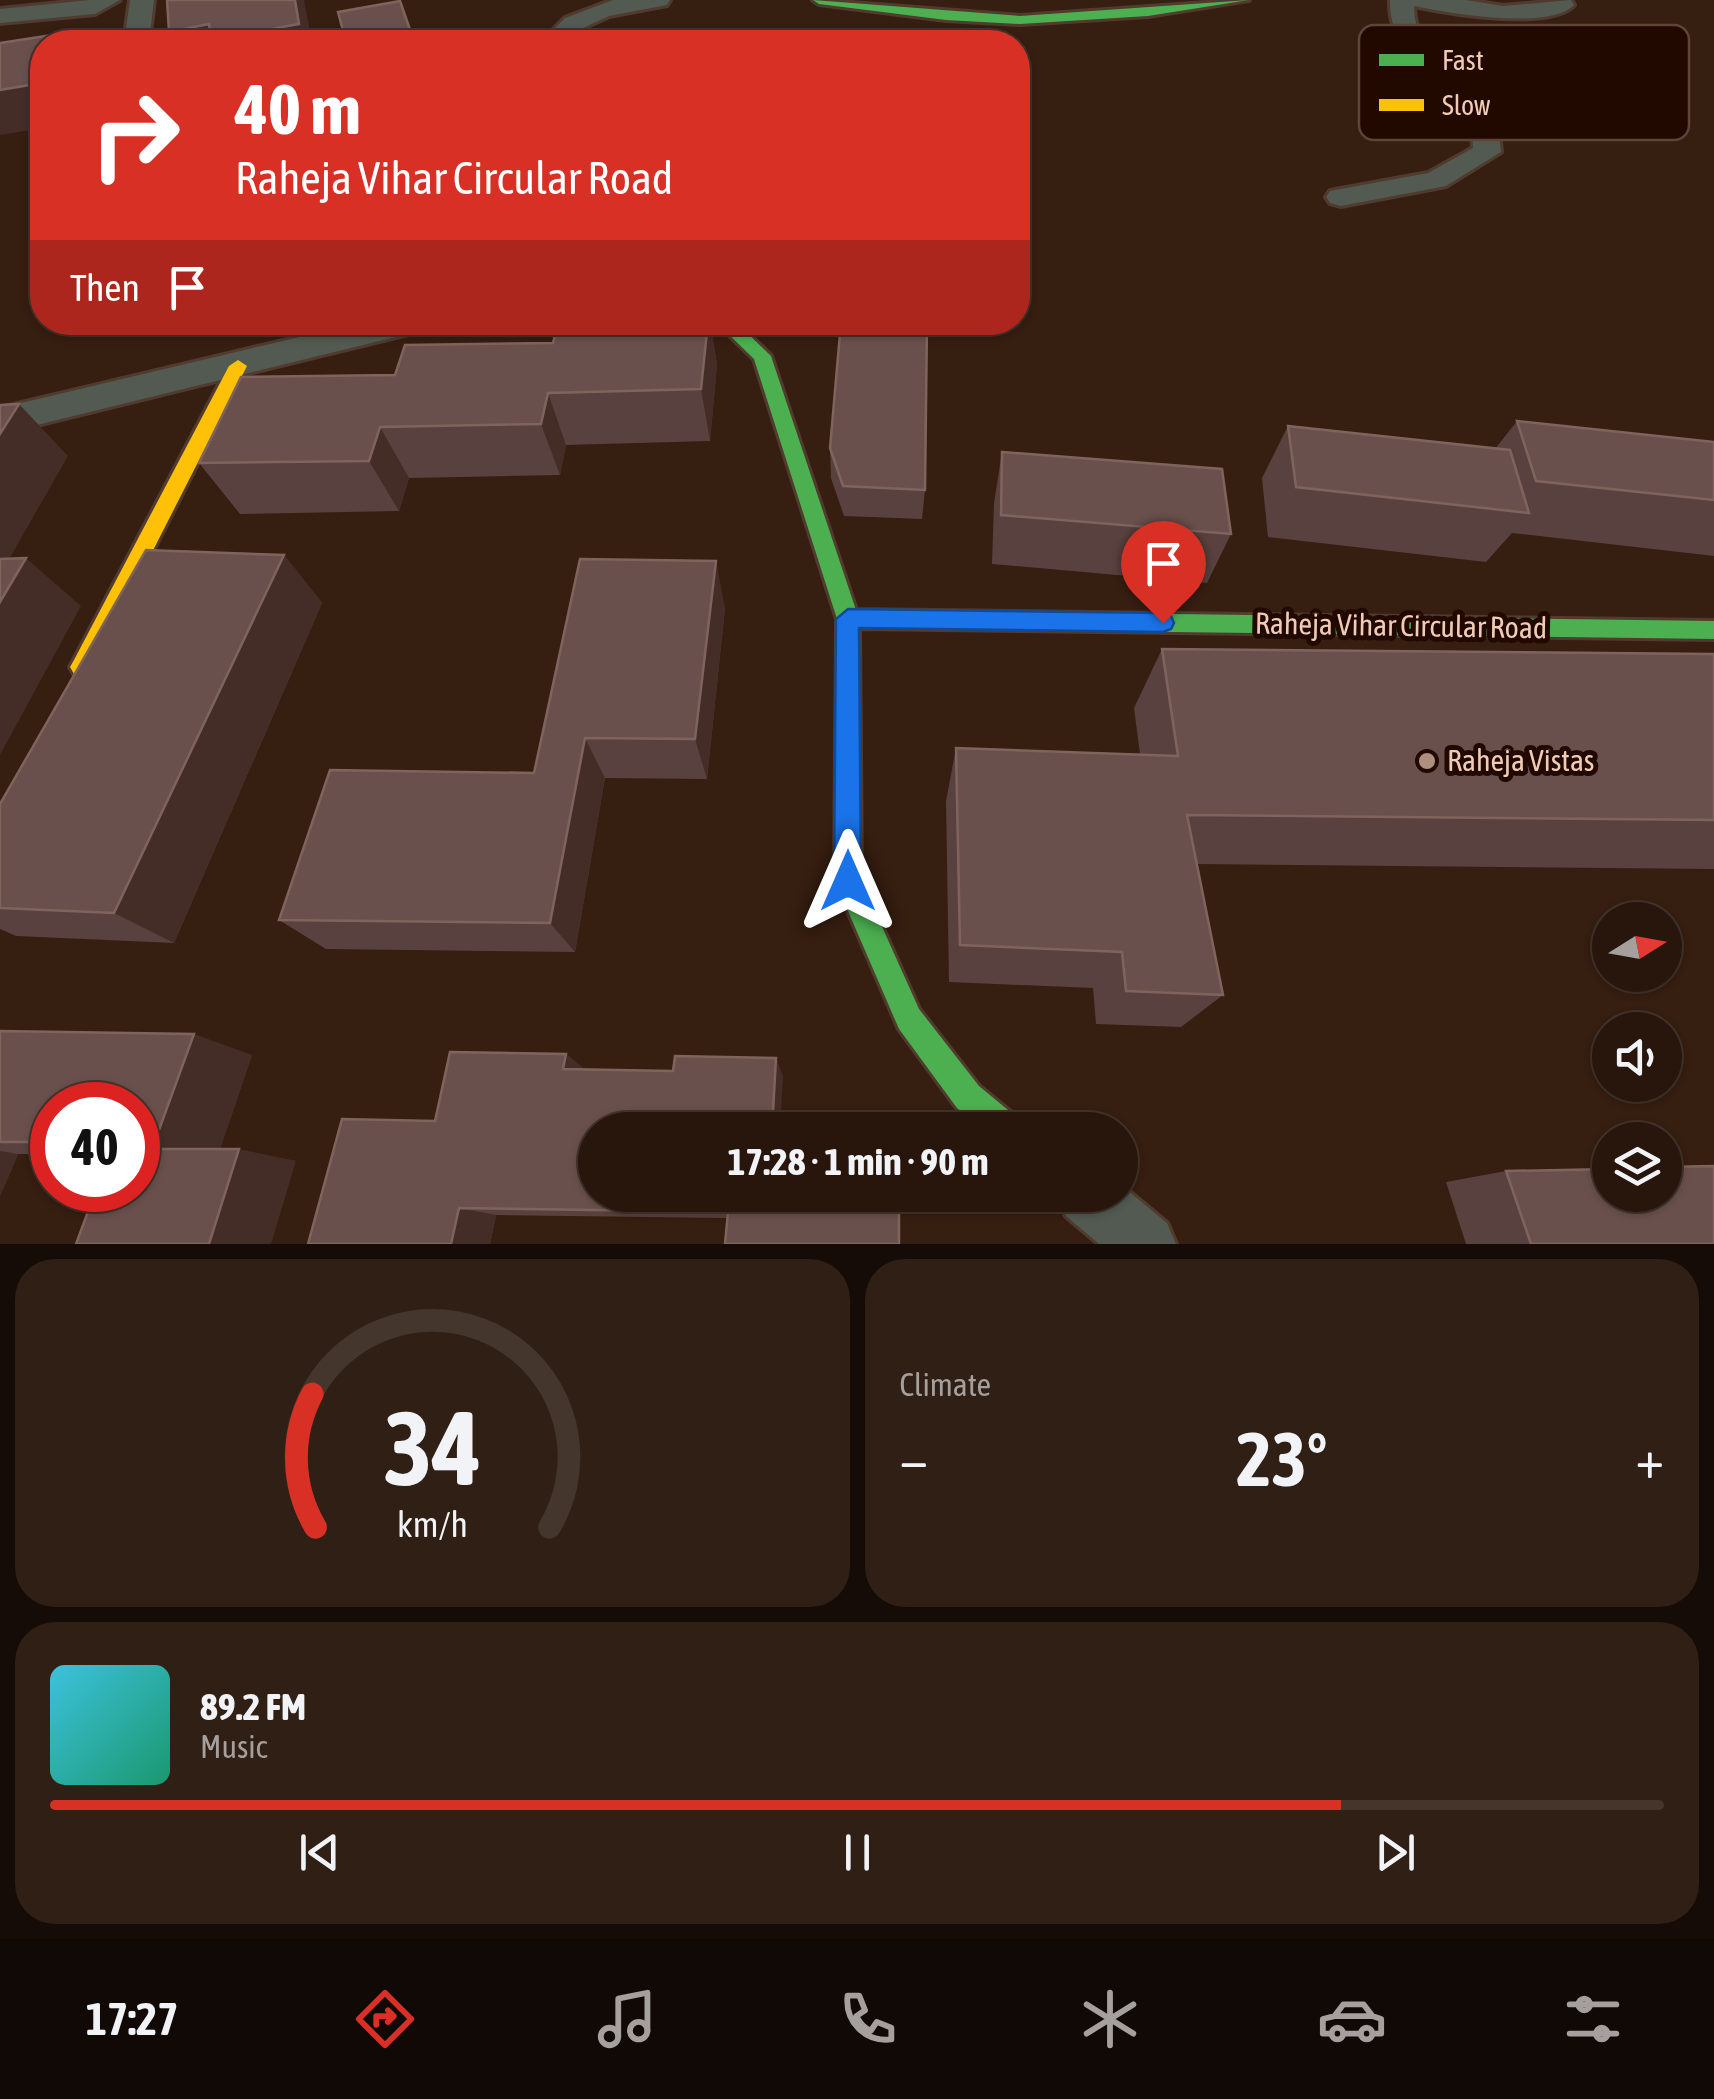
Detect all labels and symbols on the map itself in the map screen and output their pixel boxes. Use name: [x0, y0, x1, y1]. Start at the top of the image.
legend: [1359, 25, 1689, 140]
text: Fast: [1442, 44, 1484, 76]
text: Slow: [1442, 89, 1491, 121]
pin: [1121, 521, 1206, 624]
street label: Raheja Vihar Circular Road: [1255, 605, 1547, 645]
place label: Raheja Vistas: [1447, 743, 1594, 777]
marker: Raheja Vistas: [1416, 750, 1438, 772]
position arrow: [796, 829, 900, 933]
north arrow: [1592, 902, 1682, 992]
speed limit sign: 40: [30, 1082, 160, 1212]

